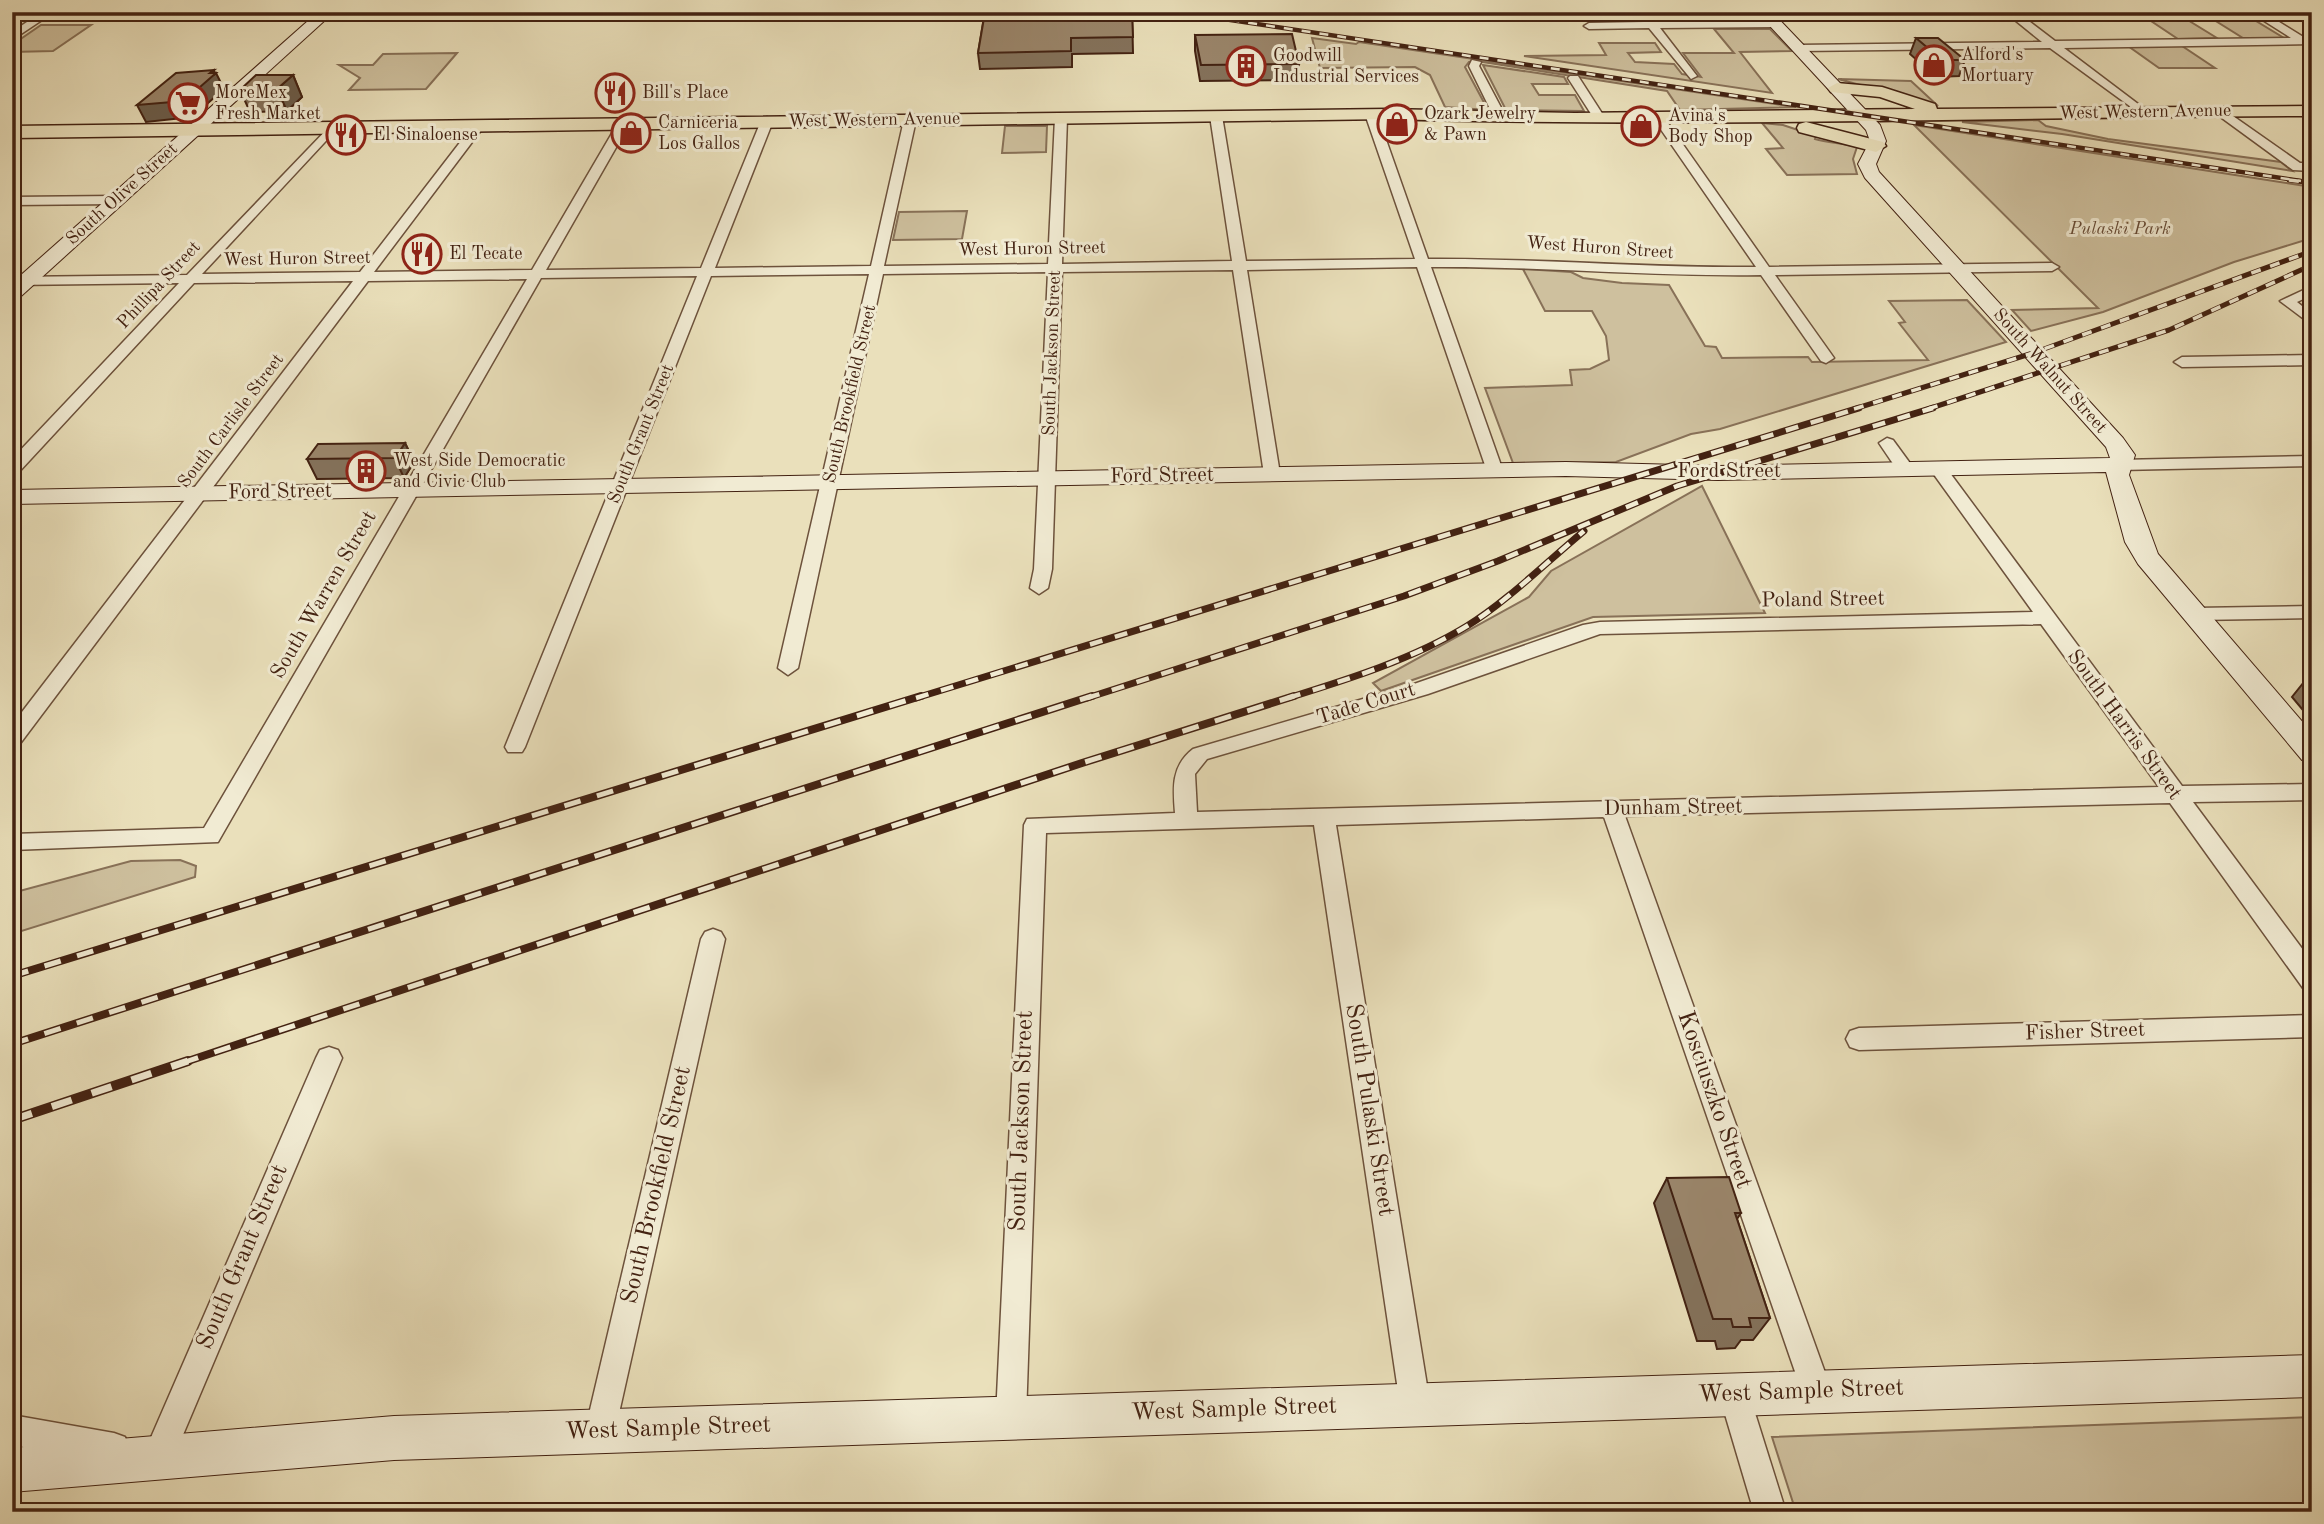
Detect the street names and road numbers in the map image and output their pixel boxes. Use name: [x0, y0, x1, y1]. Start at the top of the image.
street label: West Western Avenue: [2059, 101, 2231, 123]
street label: West Western Avenue: [788, 109, 960, 131]
street label: South Olive Street: [63, 140, 181, 248]
street label: West Huron Street: [1526, 234, 1674, 262]
street label: Phillipa Street: [114, 238, 204, 332]
street label: West Huron Street: [958, 239, 1106, 259]
street label: West Huron Street: [223, 249, 371, 269]
street label: South Jackson Street: [1040, 270, 1064, 436]
street label: South Brookfield Street: [821, 303, 879, 485]
street label: South Walnut Street: [1990, 305, 2110, 437]
street label: South Carlisle Street: [175, 351, 287, 491]
street label: South Grant Street: [605, 362, 677, 506]
street label: Ford Street: [1677, 461, 1781, 482]
street label: Ford Street: [1110, 465, 1214, 487]
street label: Ford Street: [228, 481, 332, 503]
street label: South Warren Street: [267, 507, 381, 683]
street label: Poland Street: [1761, 588, 1885, 612]
street label: South Harris Street: [2063, 646, 2185, 804]
street label: Tade Court: [1314, 679, 1418, 729]
street label: Dunham Street: [1603, 796, 1743, 820]
street label: South Pulaski Street: [1340, 1002, 1398, 1218]
street label: Kosciuszko Street: [1672, 1008, 1756, 1192]
street label: South Jackson Street: [1006, 1010, 1038, 1232]
street label: Fisher Street: [2025, 1019, 2145, 1045]
street label: South Brookfield Street: [618, 1064, 696, 1306]
street label: South Grant Street: [193, 1161, 293, 1353]
street label: West Sample Street: [1698, 1376, 1904, 1408]
street label: West Sample Street: [1131, 1394, 1337, 1426]
street label: West Sample Street: [565, 1413, 771, 1445]

